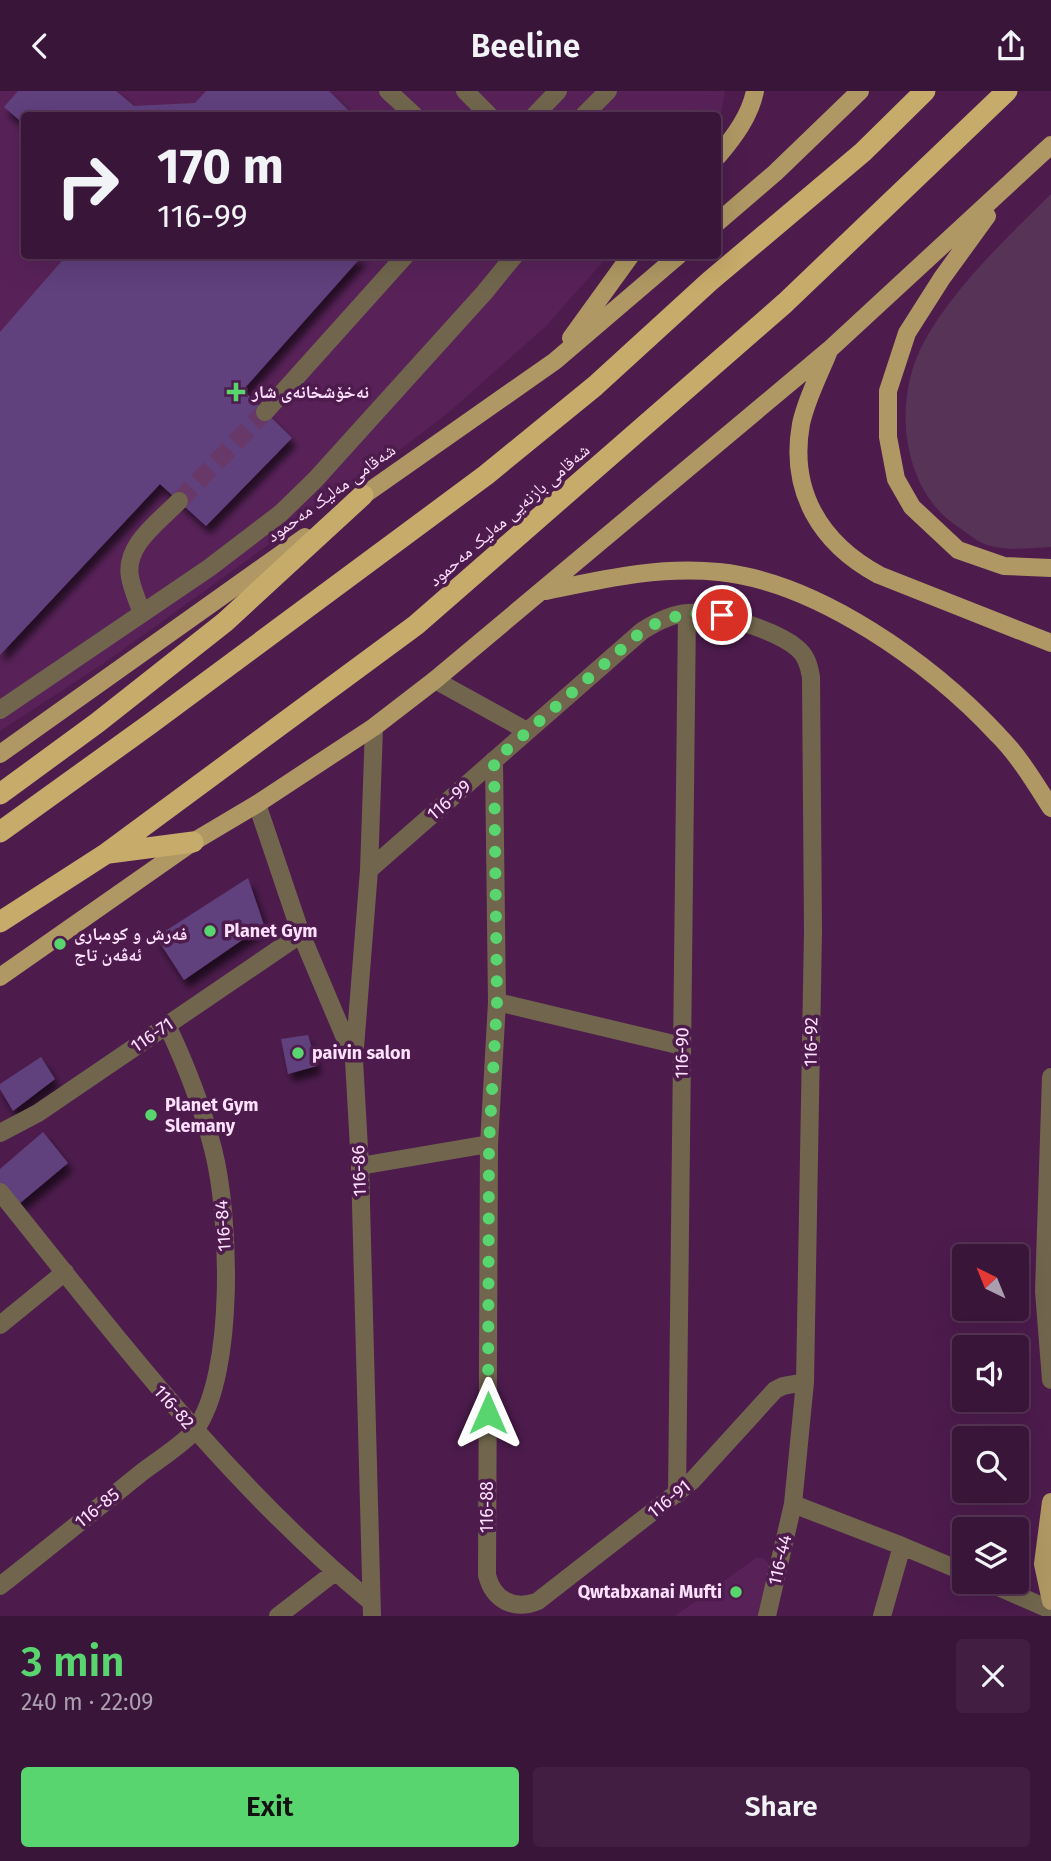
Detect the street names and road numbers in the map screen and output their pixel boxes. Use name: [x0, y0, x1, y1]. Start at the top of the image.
street label: شەقامی مەلیک مەحمود: [262, 439, 400, 547]
street label: شەقامی بازنەیی مەلیک مەحمود: [424, 439, 594, 591]
street label: 116-99: [423, 775, 475, 825]
street label: 116-71: [127, 1013, 177, 1057]
street label: 116-92: [800, 1017, 822, 1067]
street label: 116-90: [671, 1027, 693, 1079]
street label: 116-86: [347, 1145, 371, 1197]
street label: 116-84: [210, 1199, 236, 1253]
street label: 116-82: [149, 1381, 199, 1433]
street label: 116-91: [643, 1475, 695, 1523]
street label: 116-88: [476, 1481, 498, 1533]
street label: 116-85: [70, 1483, 124, 1533]
street label: 116-44: [764, 1532, 797, 1587]

